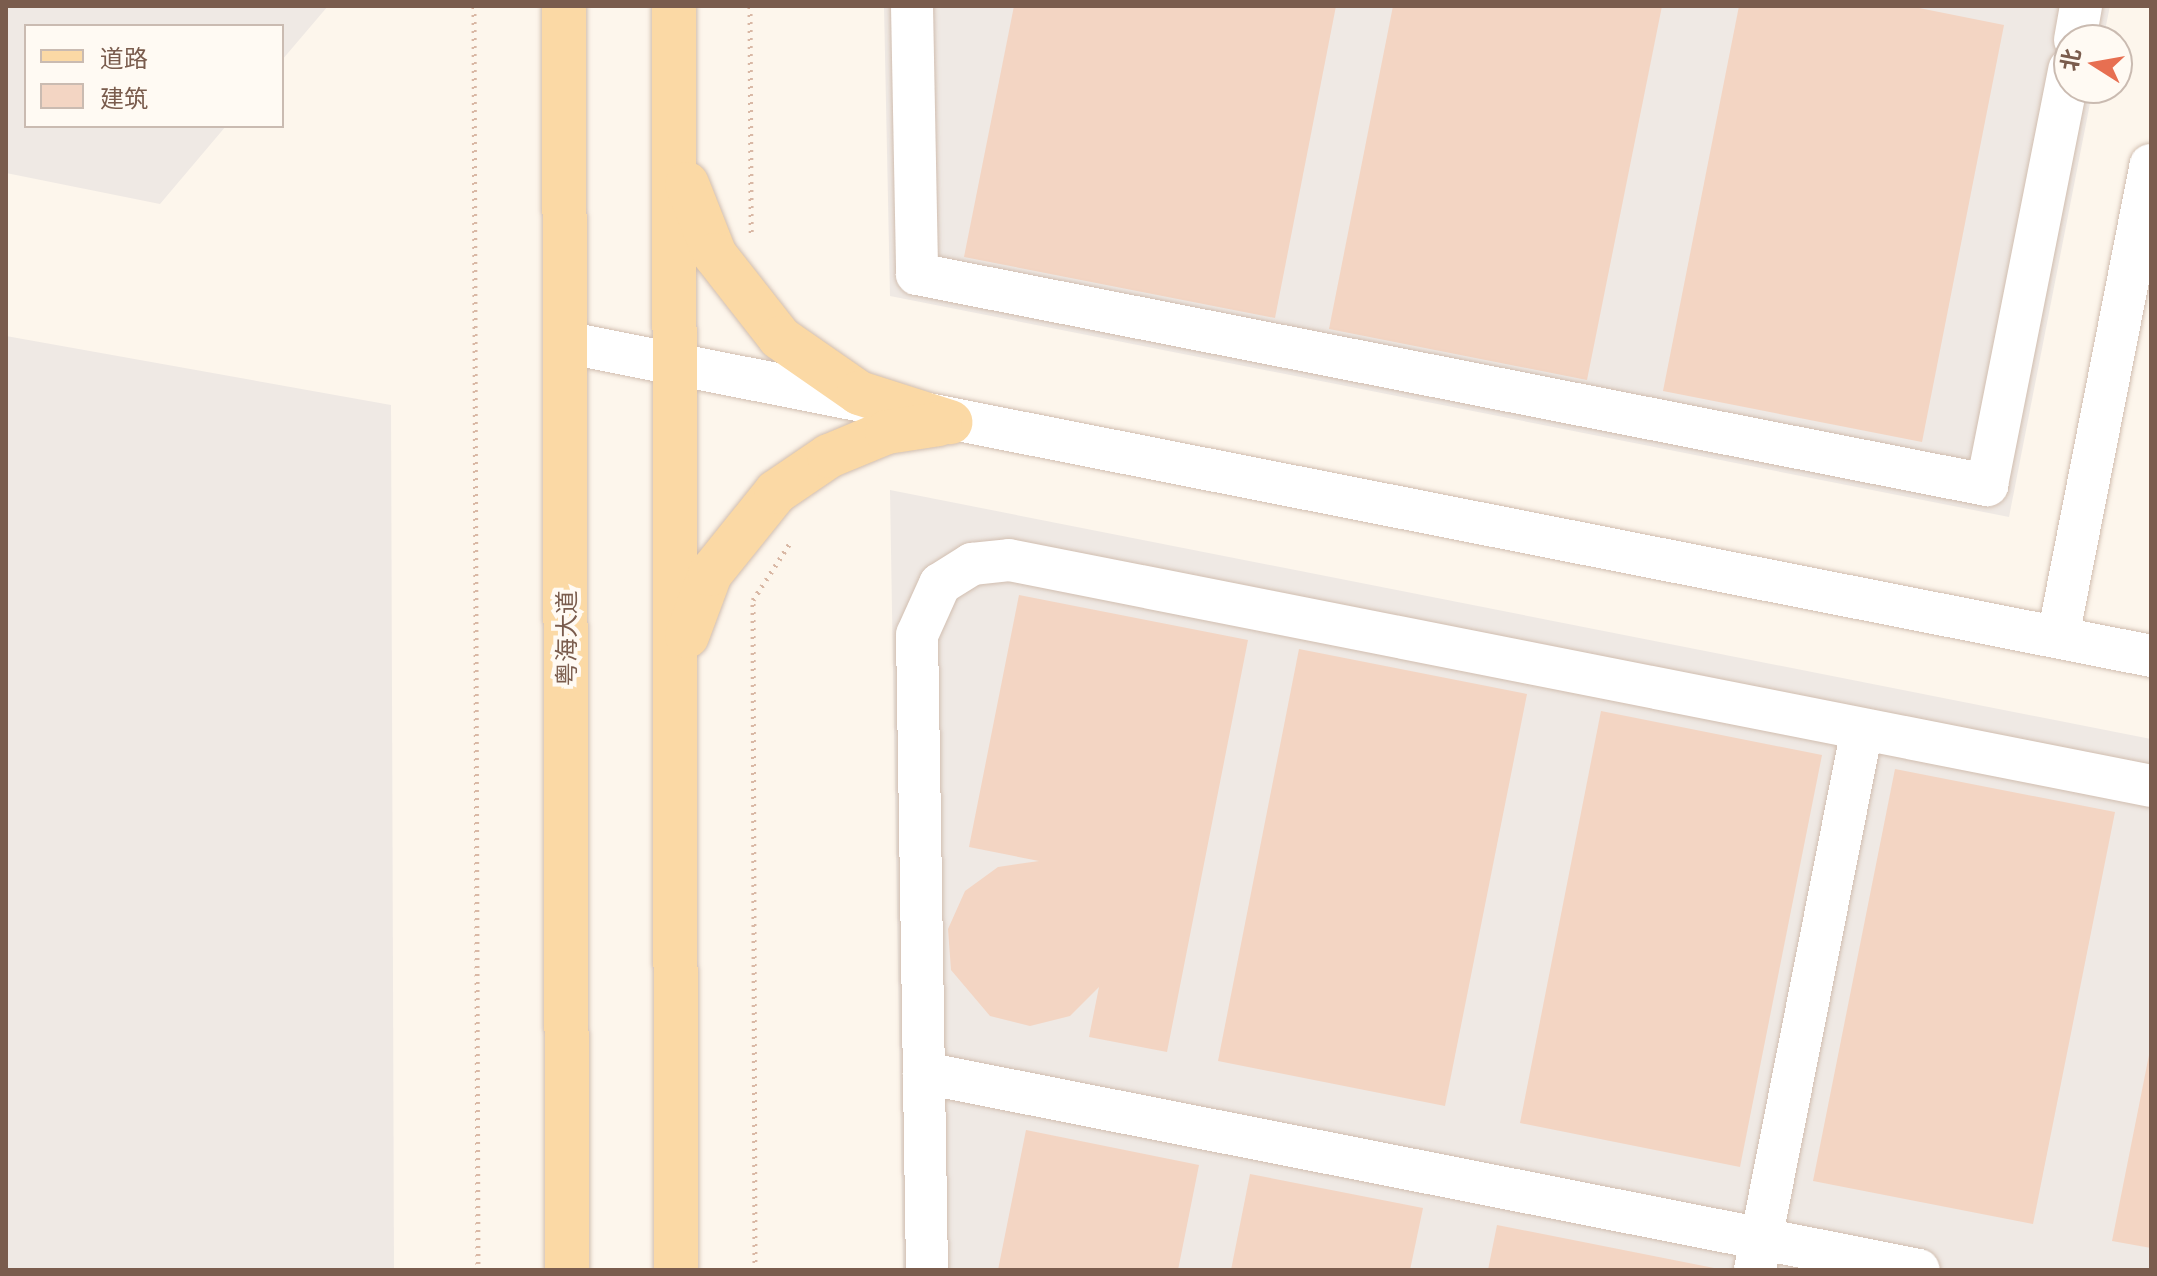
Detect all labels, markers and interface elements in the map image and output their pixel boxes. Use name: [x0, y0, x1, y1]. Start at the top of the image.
legend: [24, 24, 284, 128]
north arrow: [2053, 24, 2133, 104]
text: 道路: [100, 45, 148, 74]
text: 北: [2057, 47, 2086, 73]
text: 建筑: [100, 85, 148, 114]
street label: 粤海大道: [554, 590, 582, 686]

